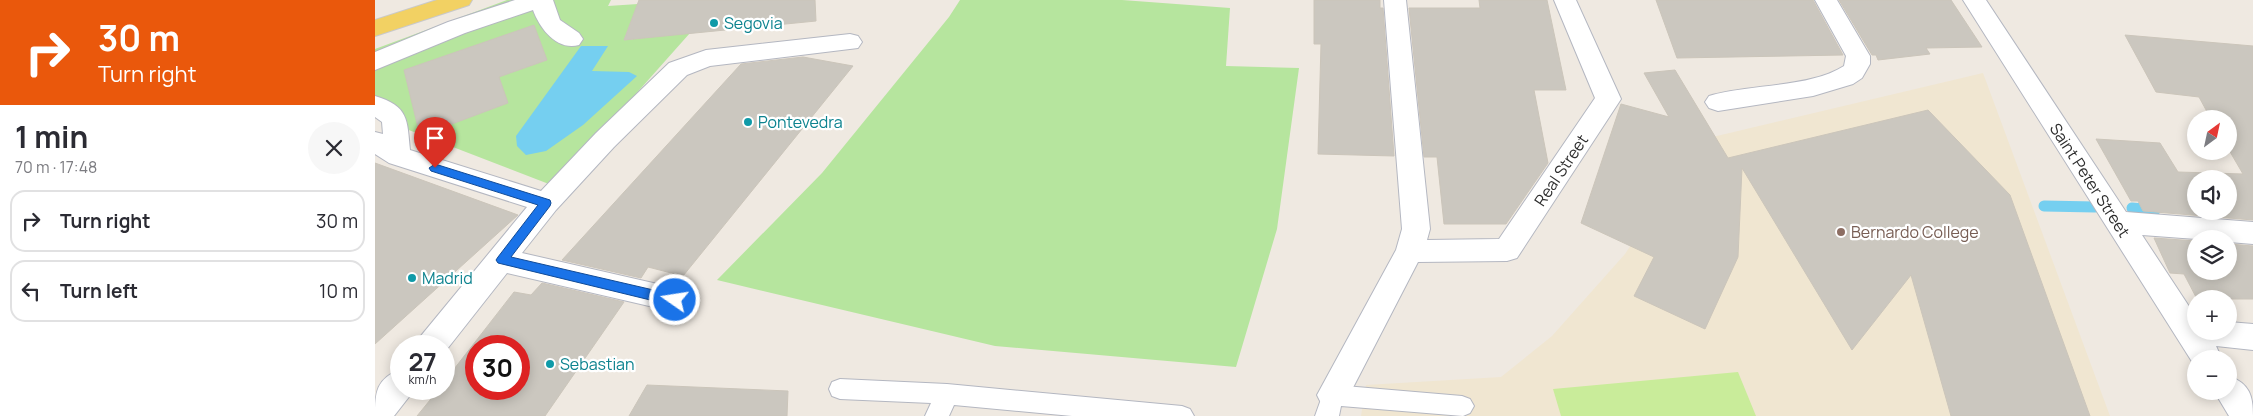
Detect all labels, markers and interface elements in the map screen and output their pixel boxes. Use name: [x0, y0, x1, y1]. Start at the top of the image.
place label: Segovia: [724, 12, 783, 34]
text: 30 m: [98, 14, 180, 62]
marker: Segovia: [708, 17, 720, 29]
icon: right: [15, 20, 80, 85]
text: Turn right: [98, 59, 196, 89]
north arrow: [2187, 110, 2237, 160]
map controls: [2187, 110, 2237, 400]
place label: Pontevedra: [758, 111, 843, 133]
text: 1 min: [15, 116, 88, 157]
marker: Pontevedra: [742, 116, 754, 128]
pin: [414, 117, 456, 168]
street label: Saint Peter Street: [2045, 119, 2135, 241]
button: close: [308, 122, 360, 174]
icon: arrive: [421, 124, 449, 152]
street label: Real Street: [1529, 130, 1593, 210]
text: 70 m · 17:48: [15, 156, 97, 178]
button: sound: [2187, 170, 2237, 220]
icon: right: [17, 207, 45, 235]
text: Turn right: [60, 208, 150, 234]
text: 30 m: [316, 208, 358, 234]
place label: Bernardo College: [1851, 221, 1979, 243]
marker: Bernardo College: [1835, 226, 1847, 238]
button: layers: [2187, 230, 2237, 280]
place label: Madrid: [422, 267, 473, 289]
marker: Madrid: [406, 272, 418, 284]
position arrow: [648, 273, 700, 325]
icon: left: [17, 277, 45, 305]
text: Turn left: [60, 278, 138, 304]
text: 10 m: [319, 278, 358, 304]
button: +: [2187, 290, 2237, 340]
speed limit sign: 30: [465, 335, 530, 400]
text: 27: [408, 344, 437, 379]
button: −: [2187, 350, 2237, 400]
place label: Sebastian: [560, 353, 635, 375]
marker: Sebastian: [544, 358, 556, 370]
text: km/h: [409, 371, 436, 388]

